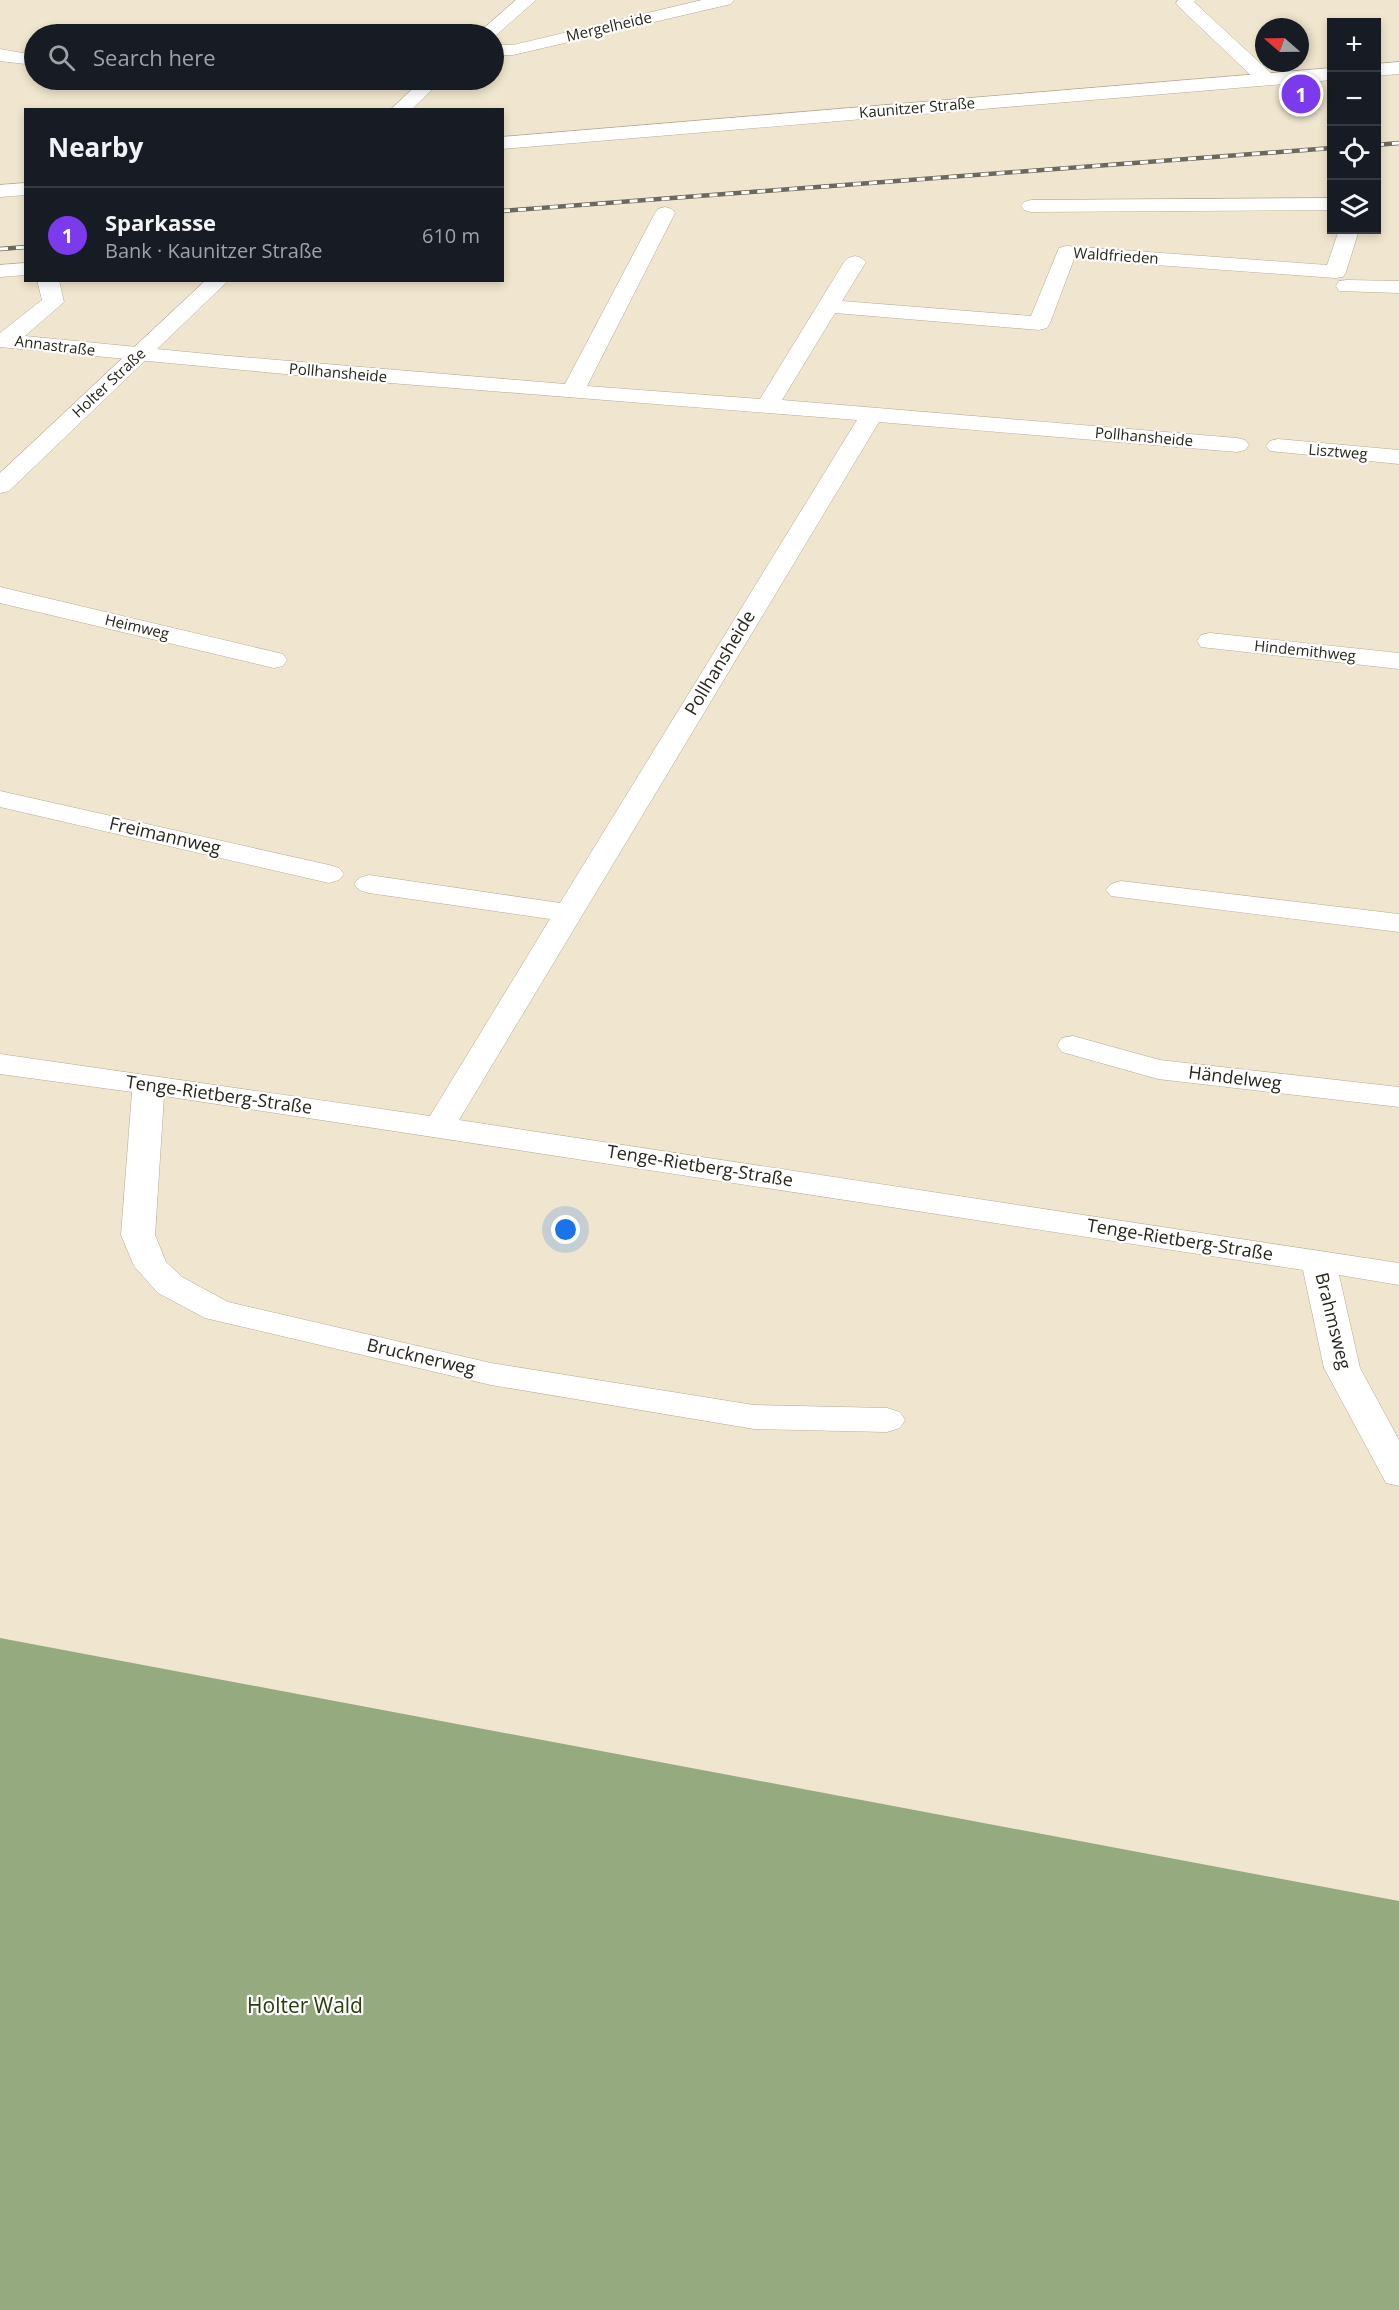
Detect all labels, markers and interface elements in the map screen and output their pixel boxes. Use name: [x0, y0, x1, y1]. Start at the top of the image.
street label: Mergelheide: [564, 6, 654, 46]
north arrow: [1255, 18, 1309, 72]
map controls: [1327, 18, 1381, 234]
button: +: [1327, 18, 1381, 72]
search box: [24, 24, 504, 90]
icon: search: [45, 41, 78, 74]
text: Search here: [93, 42, 216, 72]
pin: 1: [1282, 72, 1320, 116]
button: −: [1327, 72, 1381, 126]
street label: Kaunitzer Straße: [858, 92, 976, 122]
button: locate: [1327, 126, 1381, 180]
text: Nearby: [48, 129, 143, 165]
button: layers: [1327, 180, 1381, 234]
text: Sparkasse: [105, 207, 216, 237]
text: 1: [62, 222, 73, 249]
text: 610 m: [422, 222, 480, 249]
text: Bank · Kaunitzer Straße: [105, 237, 323, 264]
street label: Waldfrieden: [1073, 242, 1159, 268]
street label: Annastraße: [14, 330, 97, 360]
street label: Holter Straße: [67, 343, 149, 421]
street label: Pollhansheide: [288, 358, 388, 386]
street label: Pollhansheide: [1094, 422, 1194, 450]
street label: Lisztweg: [1308, 438, 1369, 464]
street label: Pollhansheide: [678, 606, 760, 719]
street label: Heimweg: [103, 609, 171, 643]
street label: Hindemithweg: [1253, 635, 1357, 665]
street label: Freimannweg: [107, 811, 224, 860]
street label: Händelweg: [1187, 1059, 1283, 1095]
street label: Tenge-Rietberg-Straße: [124, 1069, 314, 1119]
street label: Tenge-Rietberg-Straße: [605, 1138, 795, 1192]
street label: Tenge-Rietberg-Straße: [1085, 1212, 1275, 1266]
your location: [551, 1215, 580, 1244]
street label: Brahmsweg: [1310, 1270, 1358, 1372]
street label: Brucknerweg: [365, 1332, 478, 1380]
park label: Holter Wald: [247, 1991, 363, 2019]

